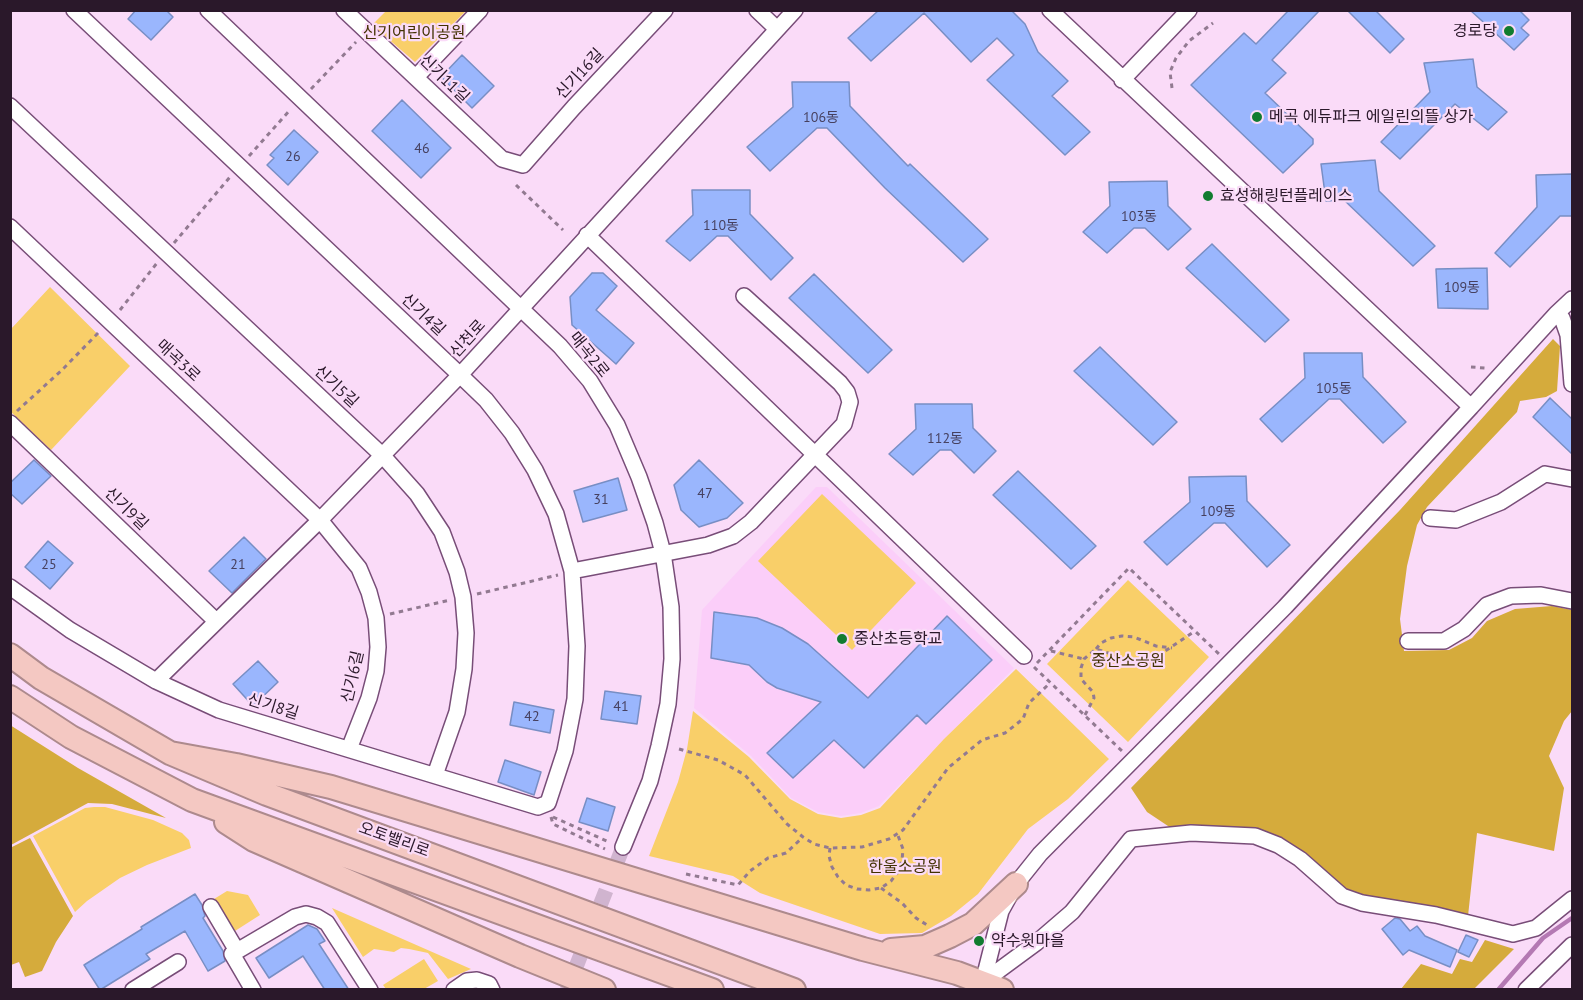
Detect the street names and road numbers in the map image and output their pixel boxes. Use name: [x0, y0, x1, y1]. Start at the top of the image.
street label: 신기16길: [552, 45, 608, 103]
street label: 신기11길: [415, 51, 473, 107]
street label: 신기4길: [397, 290, 449, 340]
street label: 신천로: [446, 316, 490, 362]
street label: 매곡2로: [565, 328, 613, 382]
street label: 매곡3로: [152, 336, 204, 386]
street label: 신기5길: [310, 362, 362, 412]
street label: 신기9길: [100, 484, 152, 534]
street label: 신기6길: [338, 649, 368, 705]
street label: 신기8길: [245, 690, 301, 724]
street label: 오토밸리로: [356, 818, 432, 862]

